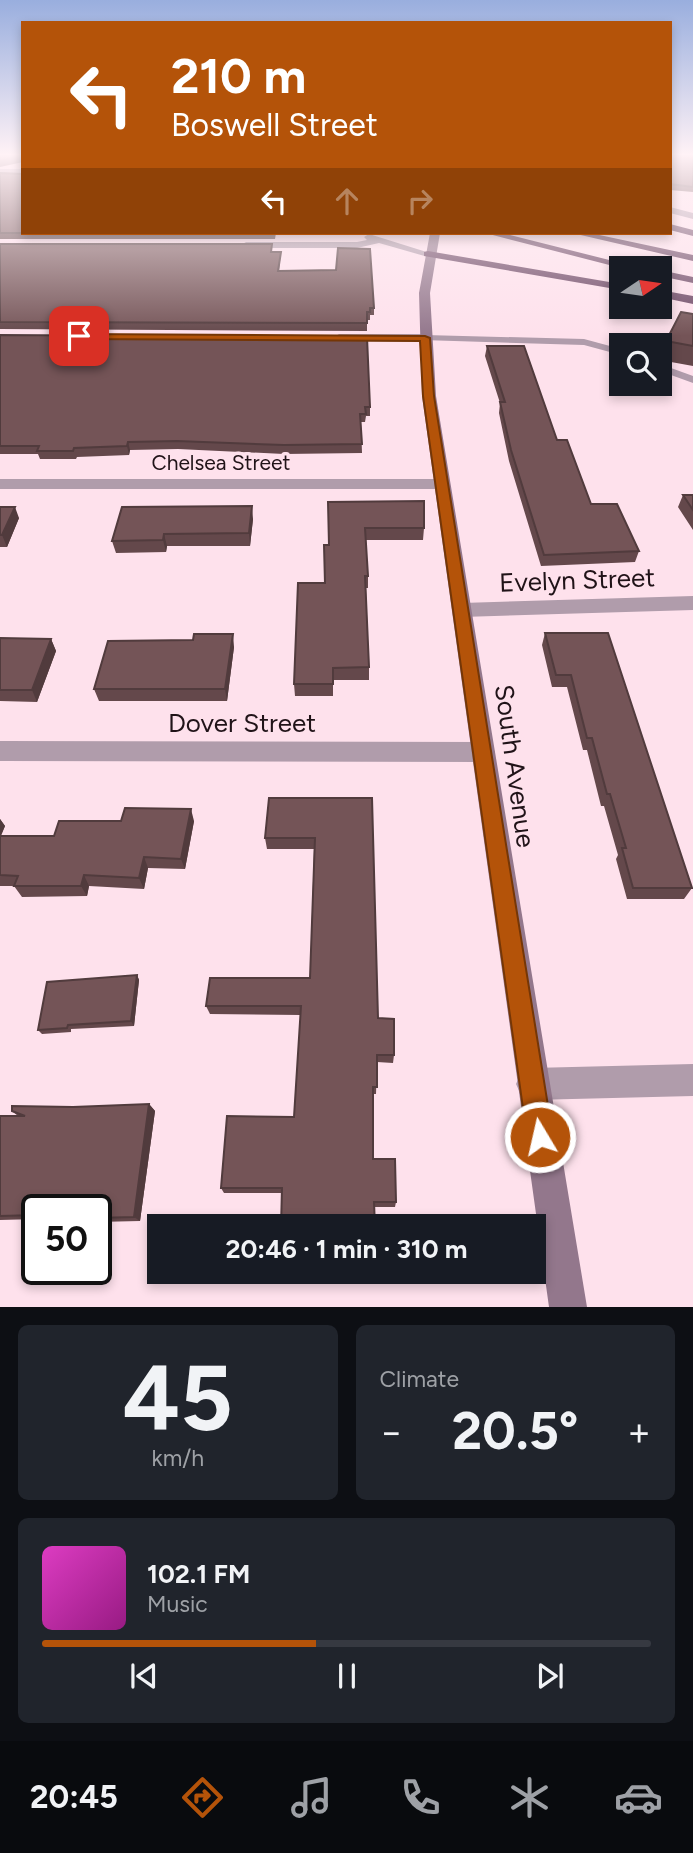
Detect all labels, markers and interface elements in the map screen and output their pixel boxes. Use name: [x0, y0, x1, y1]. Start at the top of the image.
text: 210 m: [171, 46, 306, 105]
icon: left: [56, 49, 147, 140]
text: Boswell Street: [171, 106, 378, 144]
icon: left: [255, 182, 293, 220]
icon: ahead: [328, 182, 366, 220]
icon: right: [401, 182, 439, 220]
north arrow: [609, 256, 672, 318]
map controls: [609, 256, 672, 396]
pin: [49, 306, 109, 366]
icon: arrive: [60, 317, 98, 355]
button: search: [609, 333, 672, 396]
street label: Chelsea Street: [152, 450, 291, 475]
street label: Evelyn Street: [499, 561, 656, 599]
street label: South Avenue: [488, 682, 542, 850]
street label: Dover Street: [168, 707, 316, 739]
position arrow: [503, 1100, 577, 1174]
speed limit sign: 50: [21, 1194, 112, 1285]
text: 20:46 · 1 min · 310 m: [225, 1233, 468, 1265]
text: 45: [123, 1344, 233, 1453]
text: Climate: [380, 1365, 459, 1393]
text: 20.5°: [452, 1400, 579, 1462]
text: −: [380, 1409, 403, 1455]
text: +: [627, 1409, 651, 1455]
text: km/h: [151, 1444, 204, 1472]
text: 102.1 FM: [147, 1558, 250, 1590]
text: Music: [147, 1590, 208, 1618]
icon: previous: [125, 1657, 163, 1695]
icon: pause: [328, 1657, 366, 1695]
icon: next: [531, 1657, 569, 1695]
icon: directions: [178, 1773, 227, 1822]
icon: music: [287, 1773, 336, 1822]
icon: phone: [396, 1773, 445, 1822]
icon: climate: [505, 1773, 554, 1822]
icon: car: [614, 1773, 663, 1822]
text: 20:45: [30, 1778, 118, 1816]

